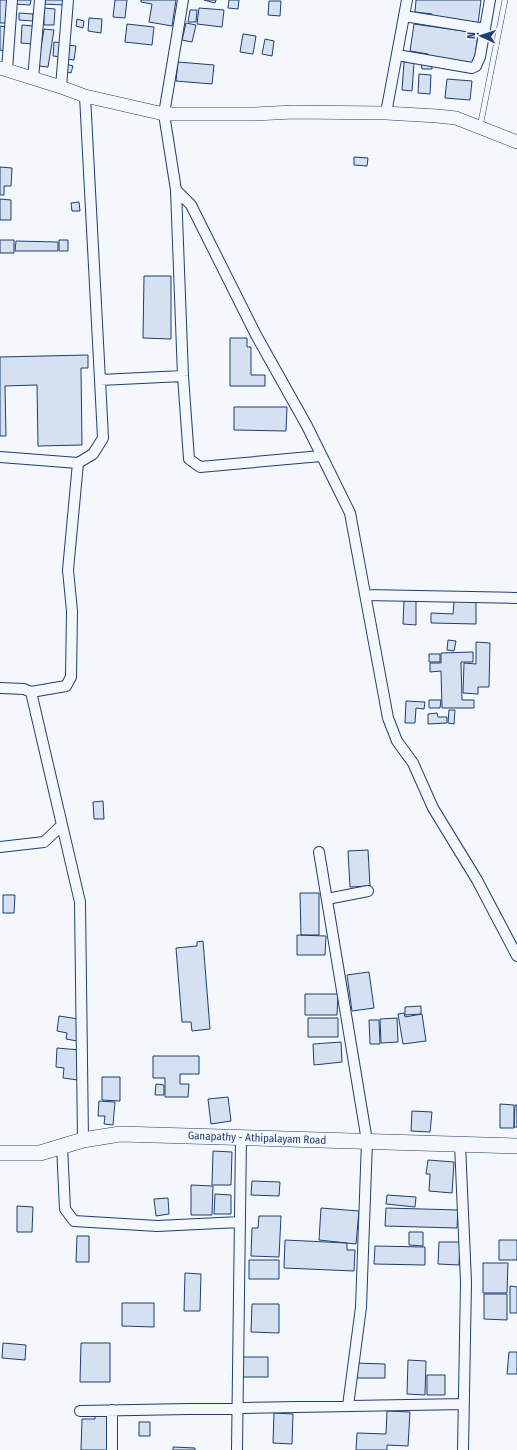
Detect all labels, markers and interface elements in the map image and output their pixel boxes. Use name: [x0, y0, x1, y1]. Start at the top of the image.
north arrow: [461, 16, 501, 56]
text: N: [465, 32, 478, 39]
street label: Ganapathy - Athipalayam Road: [188, 1129, 326, 1147]

